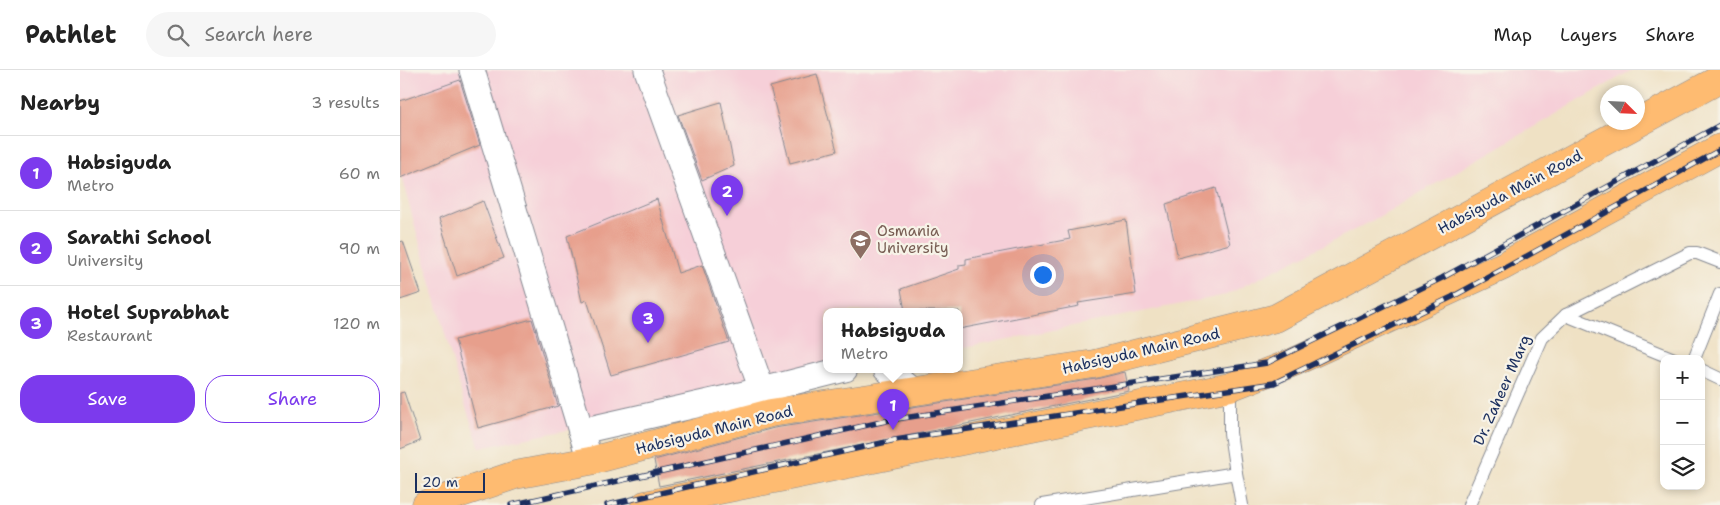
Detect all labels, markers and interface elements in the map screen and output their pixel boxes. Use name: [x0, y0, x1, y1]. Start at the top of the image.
search box: [146, 12, 496, 57]
text: Pathlet: [25, 19, 116, 51]
icon: search: [164, 21, 192, 49]
text: Search here: [204, 22, 313, 47]
text: Map: [1494, 23, 1532, 47]
text: Layers: [1560, 23, 1617, 47]
text: Share: [1645, 23, 1695, 47]
north arrow: [1600, 85, 1645, 130]
text: Nearby: [20, 89, 100, 117]
text: 3 results: [311, 92, 380, 113]
street label: Habsiguda Main Road: [1434, 145, 1586, 239]
text: Habsiguda: [67, 150, 171, 175]
text: 1: [32, 163, 40, 184]
text: 60 m: [339, 163, 380, 184]
text: Metro: [67, 175, 114, 196]
pin: 2: [711, 175, 743, 216]
place label: Osmania University: [877, 221, 949, 258]
text: Sarathi School: [67, 225, 211, 250]
school or university icon: Osmania University: [849, 228, 873, 259]
text: 2: [30, 238, 42, 259]
text: 90 m: [339, 238, 380, 259]
text: University: [67, 250, 143, 271]
your location: [1030, 262, 1056, 288]
text: Hotel Suprabhat: [67, 300, 229, 325]
pin: 3: [632, 302, 664, 343]
popup: [823, 308, 963, 373]
text: 3: [30, 313, 42, 334]
text: 120 m: [333, 313, 380, 334]
text: Habsiguda: [841, 318, 945, 343]
street label: Habsiguda Main Road: [1060, 323, 1222, 379]
text: Restaurant: [67, 325, 153, 346]
street label: Dr. Zaheer Marg: [1469, 332, 1535, 448]
text: Metro: [841, 343, 888, 364]
map controls: [1660, 355, 1705, 490]
button: +: [1660, 355, 1705, 400]
button: Save: [20, 375, 195, 423]
button: Share: [205, 375, 380, 423]
pin: 1: [877, 389, 909, 430]
button: −: [1660, 400, 1705, 445]
street label: Habsiguda Main Road: [633, 401, 795, 459]
button: layers: [1660, 445, 1705, 490]
scale bar: [415, 470, 485, 493]
text: 20 m: [422, 473, 458, 491]

